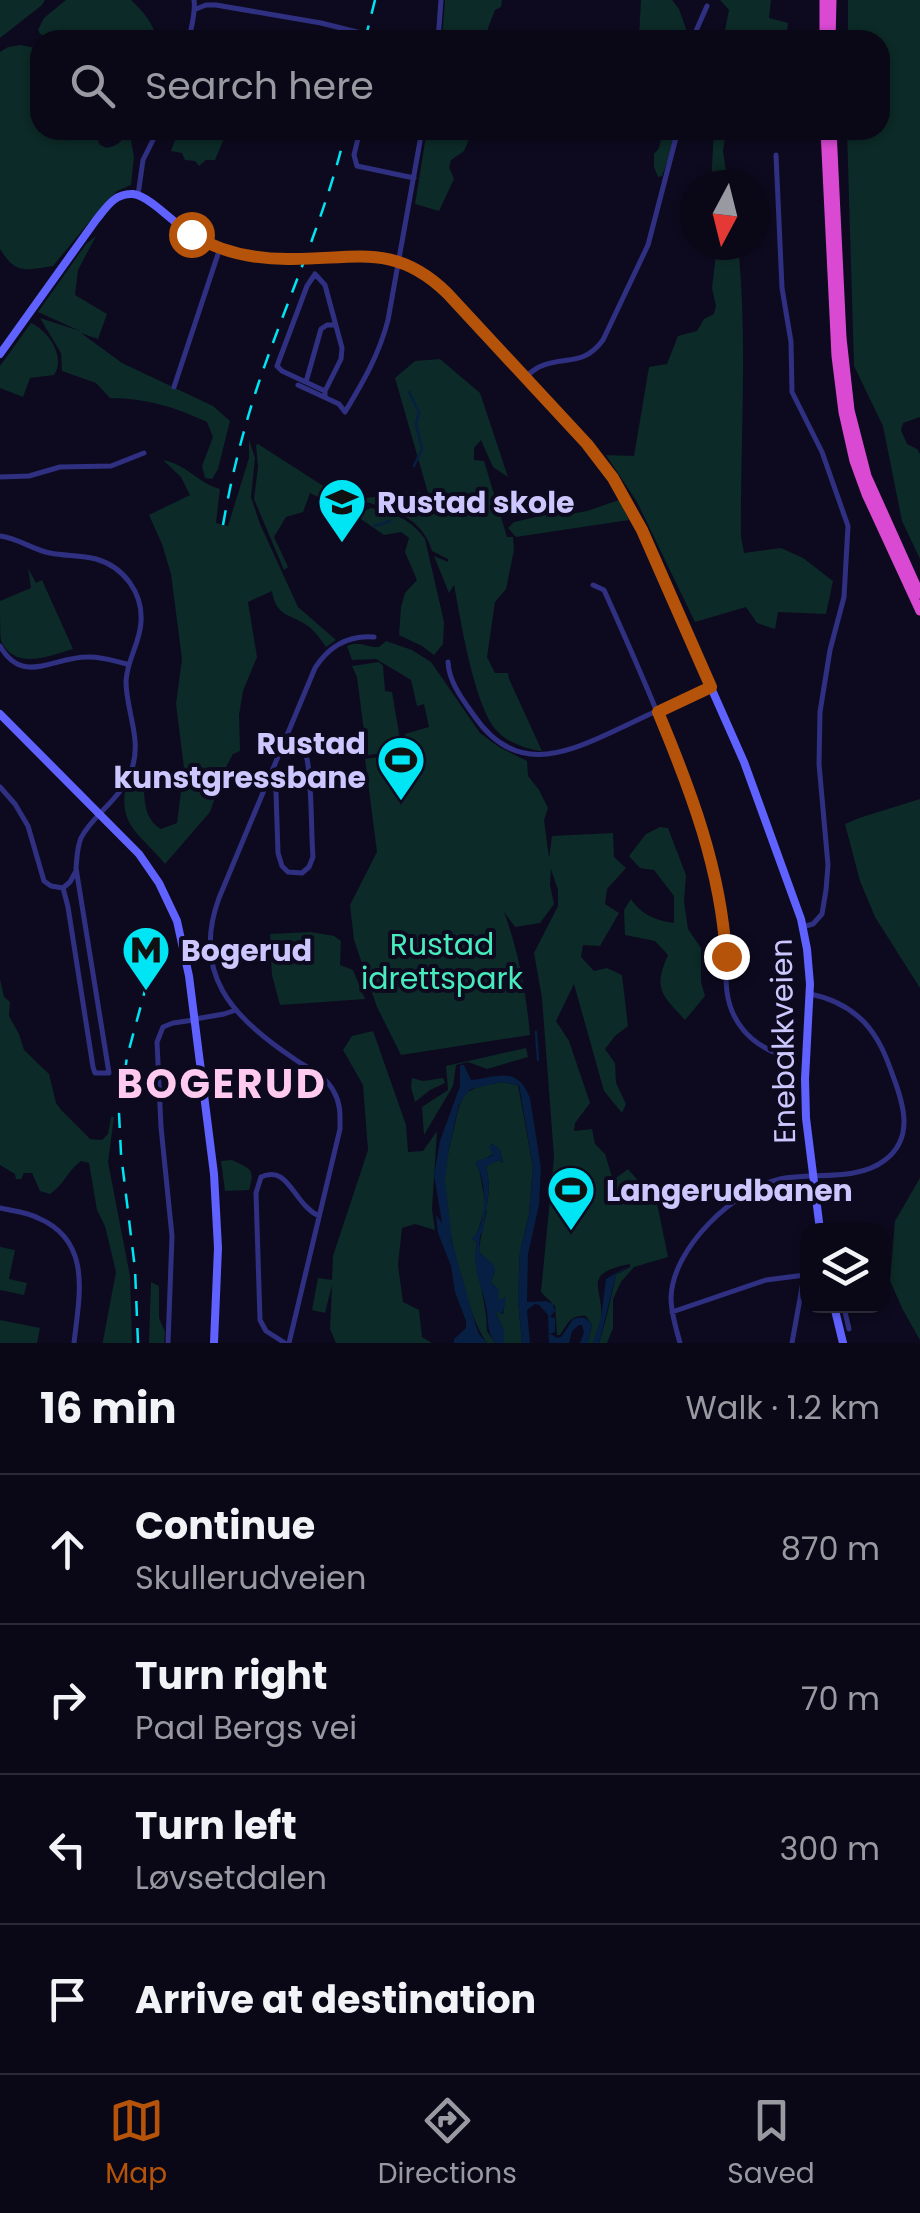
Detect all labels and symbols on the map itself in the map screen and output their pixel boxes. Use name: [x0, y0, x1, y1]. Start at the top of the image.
north arrow: [680, 170, 770, 260]
route start: [169, 212, 215, 258]
school or university icon: Rustad skole: [316, 476, 368, 544]
place label: Rustad skole: [377, 481, 575, 524]
place label: Rustad kunstgressbane: [113, 722, 366, 799]
sports icon: Rustad kunstgressbane: [375, 734, 427, 802]
park label: Rustad idrettspark: [361, 923, 524, 1000]
metro station icon: Bogerud: [120, 924, 172, 992]
place label: Bogerud: [181, 929, 312, 972]
route end: [704, 934, 750, 980]
street label: Enebakkveien: [760, 938, 806, 1144]
district label: BOGERUD: [117, 1056, 327, 1112]
sports icon: Langerudbanen: [545, 1164, 597, 1232]
place label: Langerudbanen: [606, 1169, 853, 1212]

